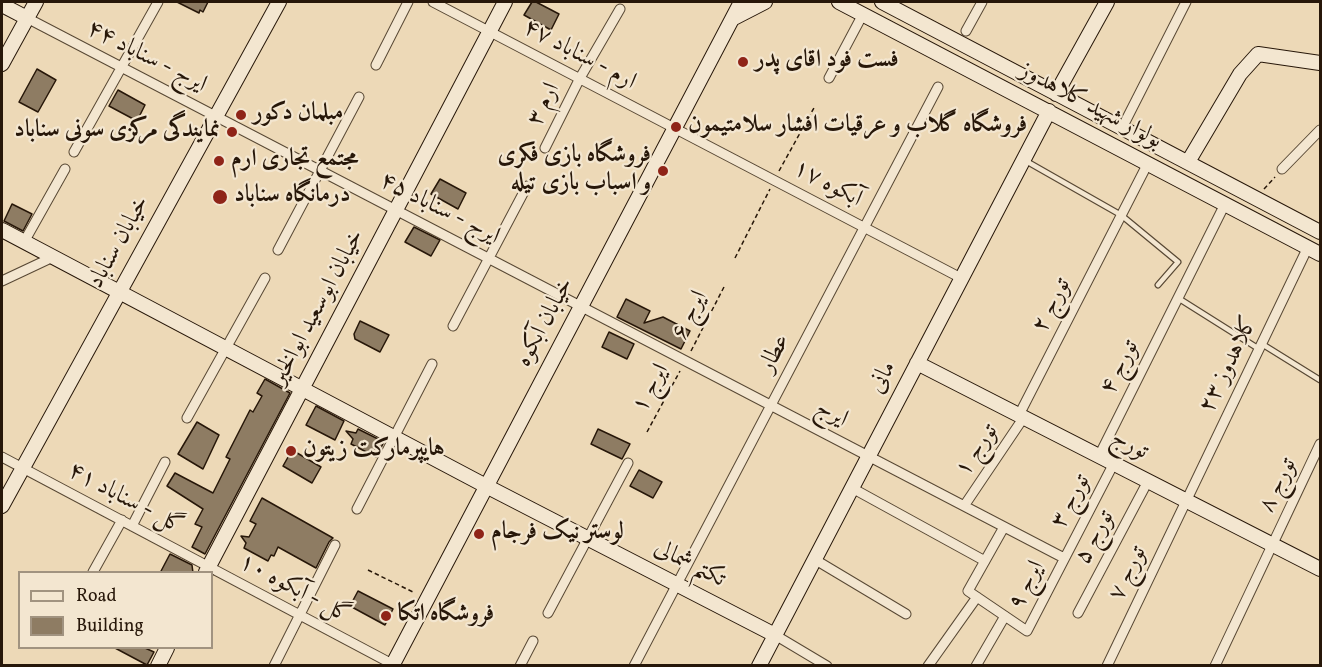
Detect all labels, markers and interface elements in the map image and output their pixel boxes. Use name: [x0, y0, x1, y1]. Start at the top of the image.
street label: ارم - سناباد ۴۷: [517, 14, 641, 98]
street label: ایرج - سناباد ۴۴: [81, 15, 211, 101]
place label: فست فود اقای پدر: [755, 48, 899, 76]
marker: فست فود اقای پدر: [736, 55, 750, 69]
street label: بولوار شهید کلاهدوز: [1014, 57, 1166, 157]
street label: ارم ۳: [522, 79, 568, 131]
place label: مبلمان دكور: [253, 101, 343, 129]
marker: مبلمان دكور: [234, 108, 248, 122]
place label: فروشگاه گلاب و عرقیات افشار سلامتیمون: [688, 113, 1027, 141]
place label: نمایندگی مرکزی سونی سناباد: [14, 118, 220, 146]
marker: فروشگاه گلاب و عرقیات افشار سلامتیمون: [669, 120, 683, 134]
marker: نمایندگی مرکزی سونی سناباد: [225, 125, 239, 139]
place label: فروشگاه بازی فکری و اسباب بازی تیله: [498, 143, 651, 199]
place label: مجتمع تجاری ارم: [231, 147, 358, 175]
marker: مجتمع تجاری ارم: [212, 154, 226, 168]
street label: آبکوه ۱۷: [788, 155, 866, 215]
marker: فروشگاه بازی فکری و اسباب بازی تیله: [656, 164, 670, 178]
street label: ایرج - سناباد ۴۵: [374, 167, 504, 253]
place label: درمانگاه سناباد: [234, 183, 350, 211]
marker: درمانگاه سناباد: [211, 188, 229, 206]
street label: خیابان سناباد: [83, 192, 157, 294]
street label: خیابان ابوسعید ابوالخیر: [266, 225, 372, 391]
street label: خیابان آبکوه: [511, 274, 581, 372]
street label: تورج ۲: [1027, 274, 1079, 338]
street label: ایرج ۶: [667, 287, 715, 345]
street label: کلاهدوز ۲۳: [1194, 312, 1266, 418]
street label: عطار: [754, 330, 798, 378]
street label: تورج ۴: [1095, 336, 1147, 400]
street label: مانی: [864, 357, 904, 399]
street label: ایرج ۱: [627, 360, 677, 418]
street label: ایرج: [810, 395, 852, 435]
street label: تورج ۱: [950, 419, 1006, 483]
street label: تورج: [1105, 424, 1153, 468]
place label: هایپرمارکت زیتون: [303, 437, 444, 465]
marker: هایپرمارکت زیتون: [284, 444, 298, 458]
street label: تورج ۸: [1254, 454, 1304, 518]
street label: گل - سناباد ۴۱: [62, 457, 188, 543]
street label: تورج ۳: [1046, 470, 1098, 534]
street label: تورج ۵: [1070, 506, 1122, 570]
place label: لوستر نیک فرجام: [491, 520, 624, 548]
marker: لوستر نیک فرجام: [472, 527, 486, 541]
street label: تکتم شمالی: [648, 535, 730, 595]
street label: تورج ۷: [1104, 542, 1154, 606]
street label: گل - آبکوه ۱۰: [233, 549, 355, 631]
street label: ایرج ۹: [1004, 557, 1052, 615]
legend: [18, 571, 213, 649]
text: Road: [76, 584, 117, 609]
place label: فروشگاه اتکا: [398, 602, 494, 630]
marker: فروشگاه اتکا: [379, 609, 393, 623]
text: Building: [76, 614, 144, 639]

